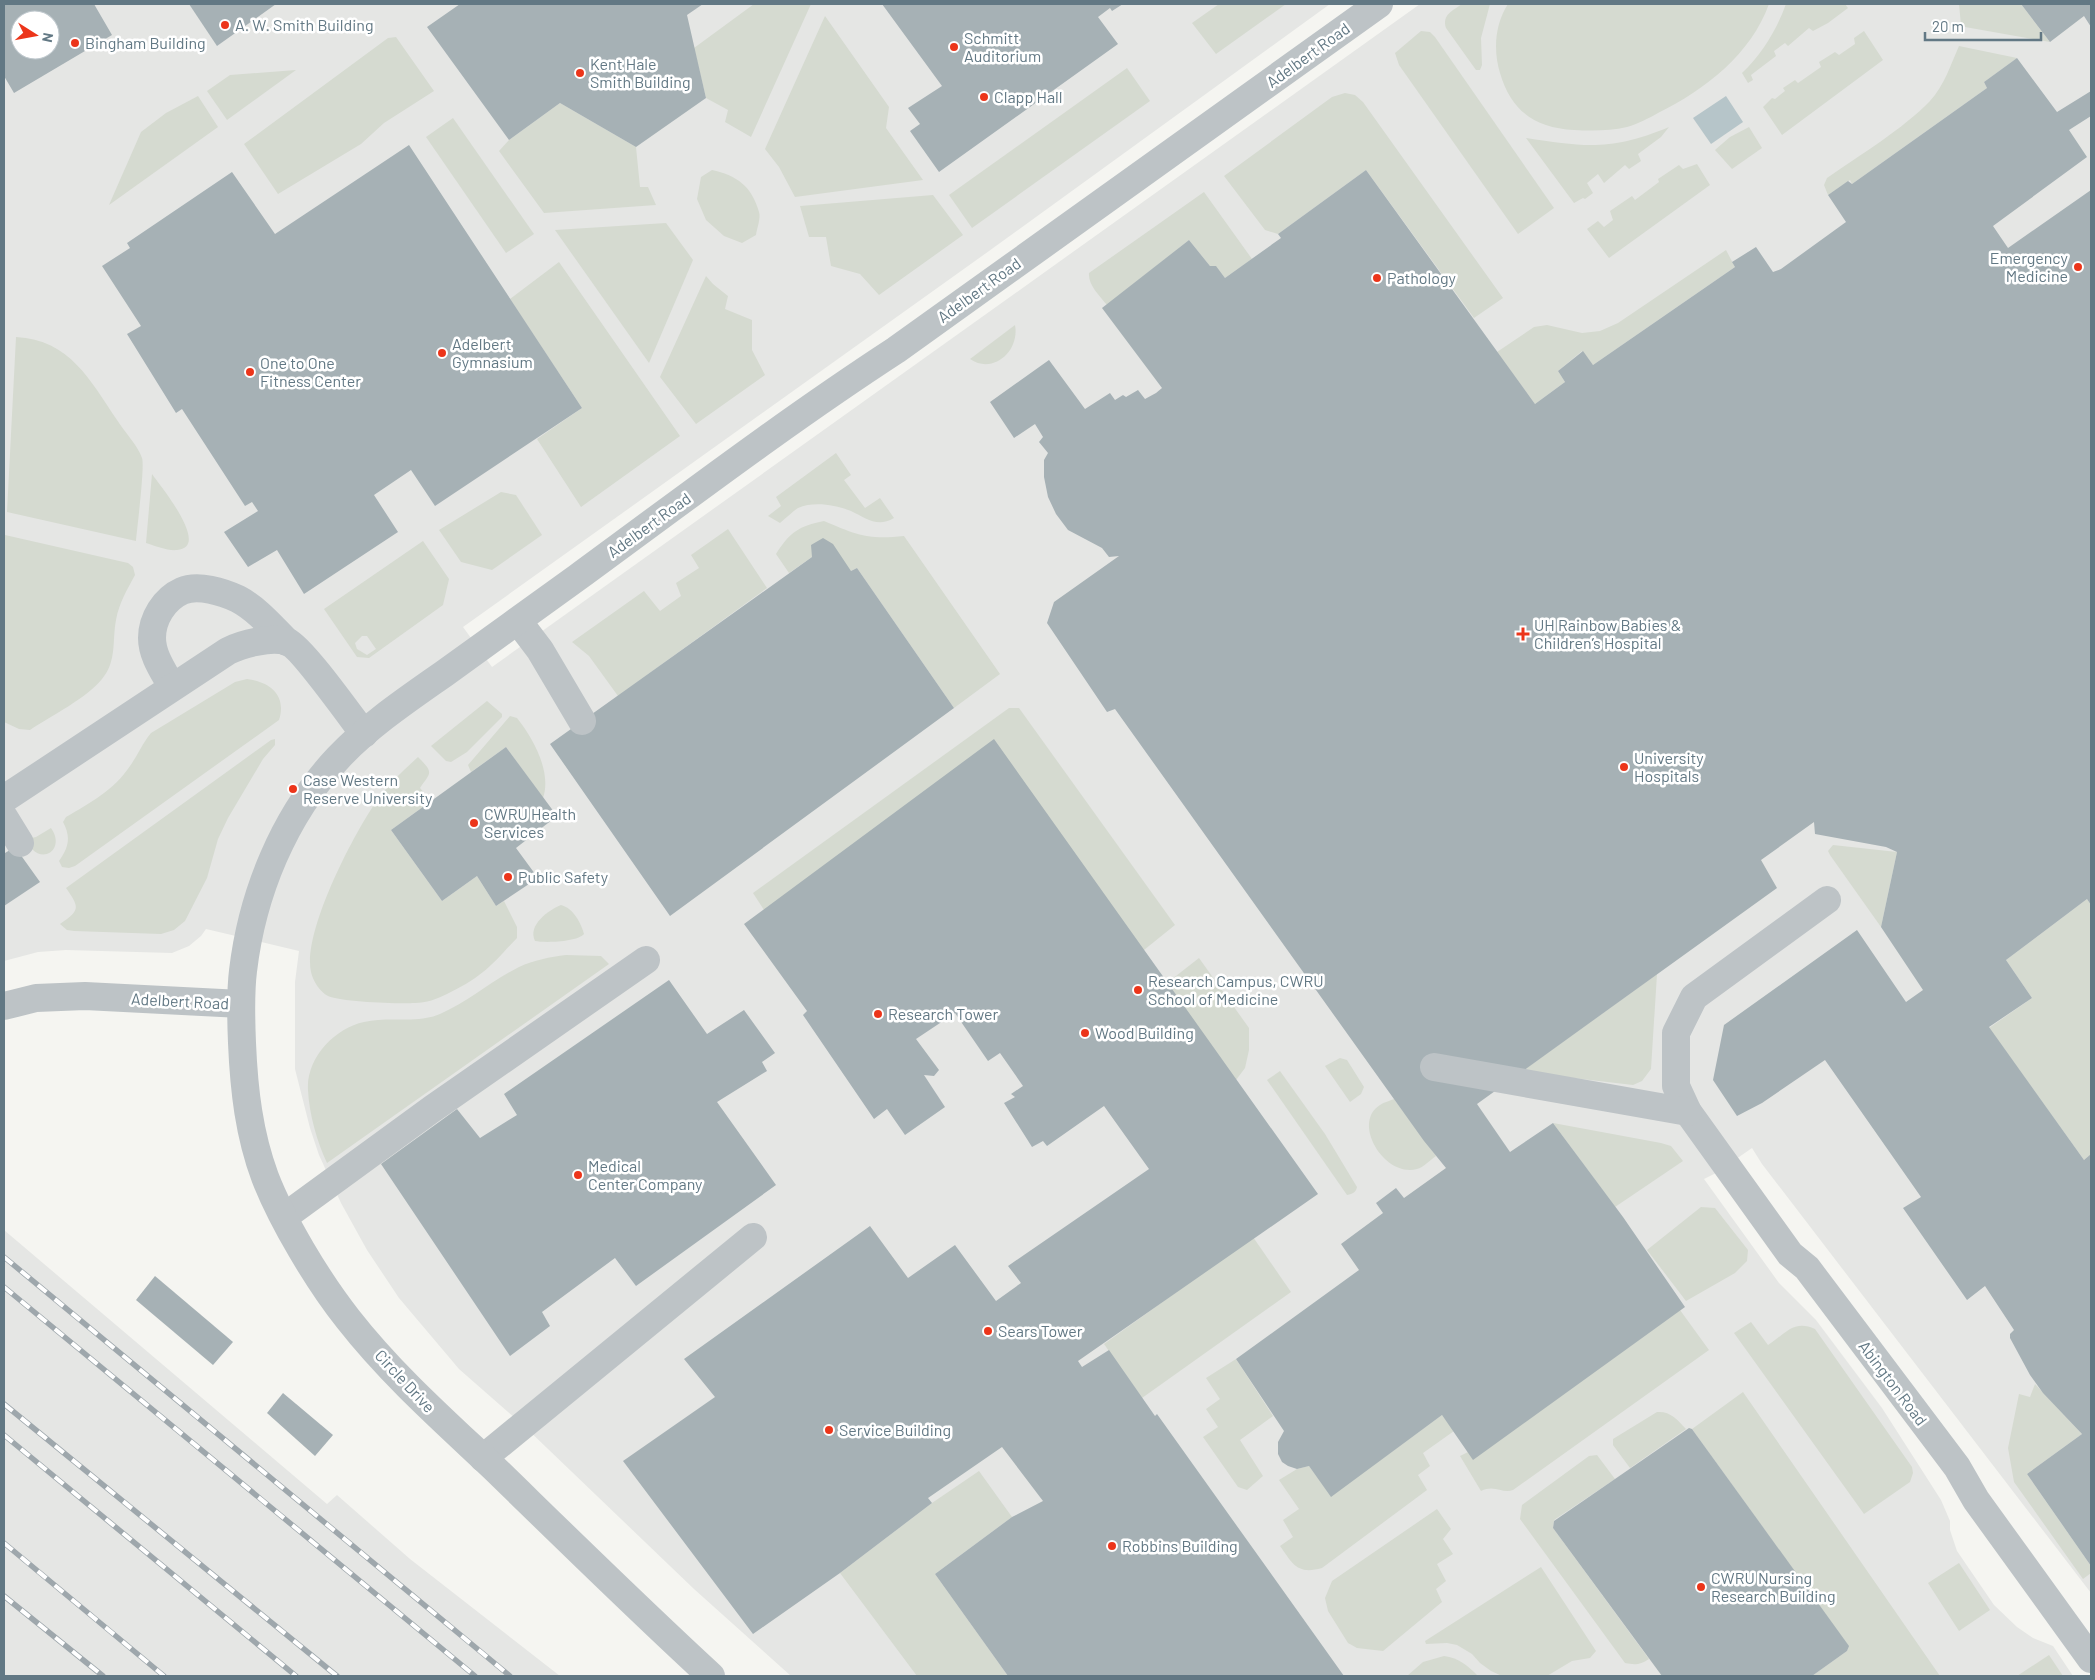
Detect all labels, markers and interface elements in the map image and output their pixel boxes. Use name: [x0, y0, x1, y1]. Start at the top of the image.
north arrow: [10, 10, 60, 60]
scale bar: [1925, 10, 2041, 42]
place label: A. W. Smith Building: [235, 15, 374, 34]
text: 20 m: [1932, 17, 1964, 35]
street label: Adelbert Road: [1262, 18, 1353, 91]
marker: A. W. Smith Building: [219, 19, 231, 31]
place label: Schmitt Auditorium: [964, 28, 1041, 65]
text: N: [39, 31, 57, 44]
place label: Bingham Building: [85, 33, 206, 52]
marker: Bingham Building: [69, 37, 81, 49]
marker: Schmitt Auditorium: [948, 41, 960, 53]
place label: Kent Hale Smith Building: [590, 54, 690, 91]
marker: Kent Hale Smith Building: [574, 67, 586, 79]
place label: Clapp Hall: [994, 87, 1062, 106]
marker: Clapp Hall: [978, 91, 990, 103]
place label: Emergency Medicine: [1990, 248, 2069, 285]
street label: Adelbert Road: [933, 253, 1024, 326]
marker: Emergency Medicine: [2072, 261, 2084, 273]
place label: Pathology: [1387, 268, 1457, 287]
marker: Pathology: [1371, 272, 1383, 284]
place label: Adelbert Gymnasium: [452, 334, 533, 371]
marker: Adelbert Gymnasium: [436, 347, 448, 359]
place label: One to One Fitness Center: [260, 353, 361, 390]
marker: One to One Fitness Center: [244, 366, 256, 378]
street label: Adelbert Road: [603, 488, 694, 561]
place label: UH Rainbow Babies & Children’s Hospital: [1534, 615, 1681, 652]
marker: UH Rainbow Babies & Children’s Hospital: [1516, 627, 1530, 641]
place label: University Hospitals: [1634, 748, 1704, 785]
marker: University Hospitals: [1618, 761, 1630, 773]
place label: Case Western Reserve University: [303, 770, 433, 807]
marker: Case Western Reserve University: [287, 783, 299, 795]
place label: CWRU Health Services: [484, 804, 576, 841]
marker: CWRU Health Services: [468, 817, 480, 829]
place label: Public Safety: [518, 867, 609, 886]
marker: Public Safety: [502, 871, 514, 883]
place label: Research Campus, CWRU School of Medicine: [1148, 971, 1324, 1008]
marker: Research Campus, CWRU School of Medicine: [1132, 984, 1144, 996]
street label: Adelbert Road: [131, 988, 229, 1013]
place label: Research Tower: [888, 1004, 999, 1023]
marker: Research Tower: [872, 1008, 884, 1020]
place label: Wood Building: [1095, 1023, 1194, 1042]
marker: Wood Building: [1079, 1027, 1091, 1039]
place label: Medical Center Company: [588, 1156, 703, 1193]
marker: Medical Center Company: [572, 1169, 584, 1181]
place label: Sears Tower: [998, 1321, 1083, 1340]
marker: Sears Tower: [982, 1325, 994, 1337]
street label: Abington Road: [1855, 1337, 1931, 1429]
street label: Circle Drive: [372, 1345, 439, 1416]
place label: Service Building: [839, 1420, 951, 1439]
marker: Service Building: [823, 1424, 835, 1436]
place label: Robbins Building: [1122, 1536, 1238, 1555]
marker: Robbins Building: [1106, 1540, 1118, 1552]
place label: CWRU Nursing Research Building: [1711, 1568, 1835, 1605]
marker: CWRU Nursing Research Building: [1695, 1581, 1707, 1593]

